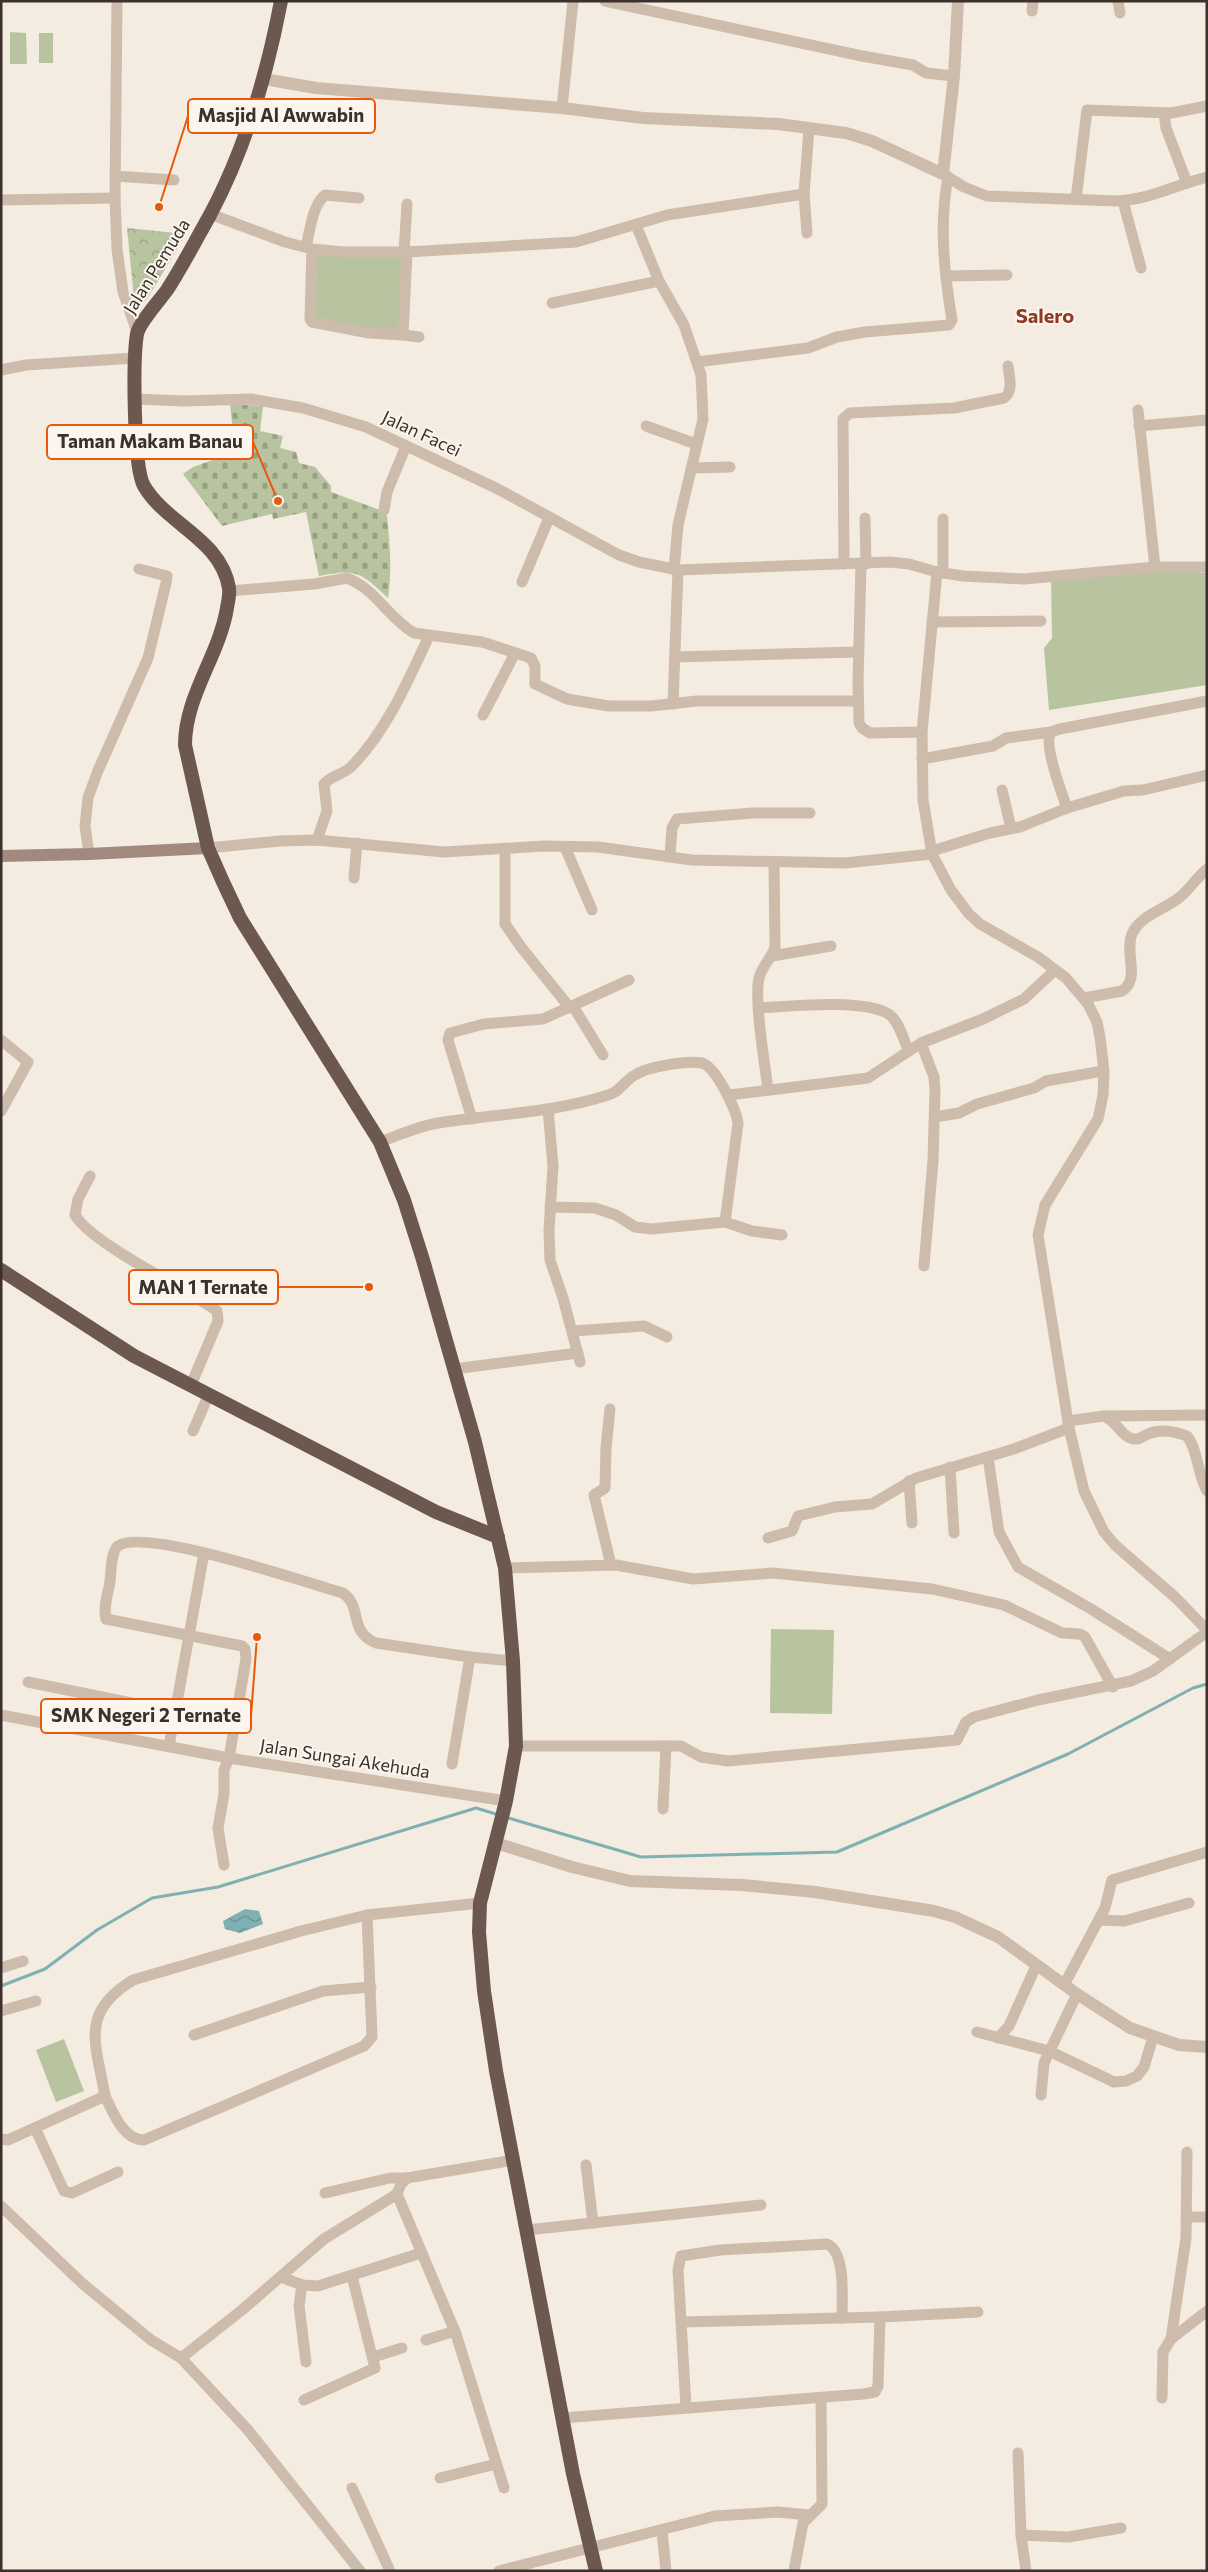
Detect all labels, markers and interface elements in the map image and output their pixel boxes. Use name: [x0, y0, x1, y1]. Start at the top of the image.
callout: Masjid Al Awwabin: [188, 99, 375, 133]
text: Masjid Al Awwabin: [198, 103, 364, 126]
street label: Jalan Pemuda: [118, 214, 194, 318]
district label: Salero: [1016, 303, 1074, 327]
street label: Jalan Facei: [379, 405, 465, 461]
callout: Taman Makam Banau: [47, 425, 253, 459]
text: Taman Makam Banau: [57, 429, 243, 452]
callout: MAN 1 Ternate: [129, 1270, 278, 1304]
text: MAN 1 Ternate: [138, 1275, 268, 1298]
callout: SMK Negeri 2 Ternate: [41, 1699, 251, 1733]
text: SMK Negeri 2 Ternate: [51, 1703, 241, 1726]
street label: Jalan Sungai Akehuda: [258, 1734, 432, 1782]

